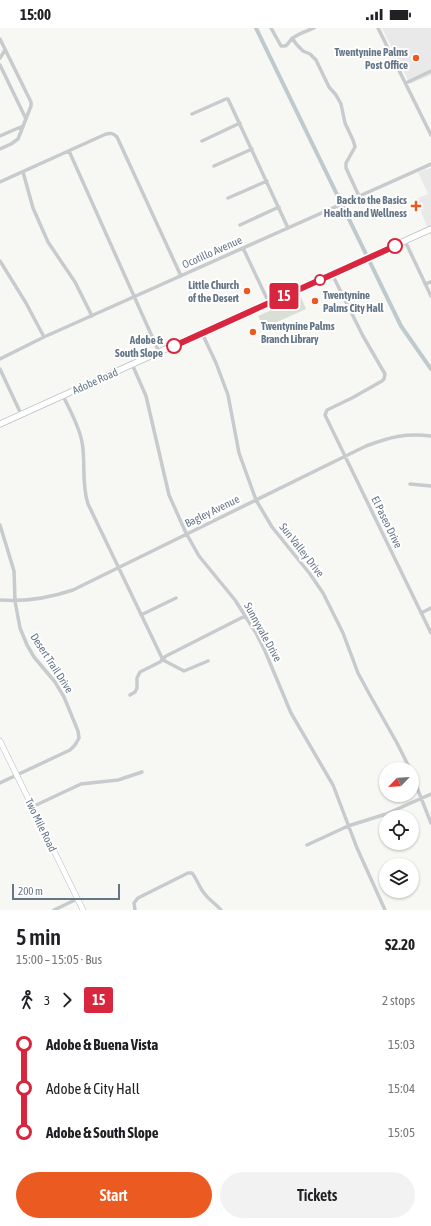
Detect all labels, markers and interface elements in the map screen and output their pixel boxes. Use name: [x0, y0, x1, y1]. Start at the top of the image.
text: 15:00: [20, 6, 51, 23]
place label: Twentynine Palms Post Office: [334, 46, 408, 71]
marker: Twentynine Palms Post Office: [411, 53, 421, 63]
place label: Back to the Basics Health and Wellness: [324, 194, 407, 219]
marker: Back to the Basics Health and Wellness: [410, 200, 422, 212]
street label: Ocotillo Avenue: [180, 233, 244, 271]
unlabelled marker: [387, 238, 403, 254]
unlabelled marker: [314, 274, 326, 286]
place label: Little Church of the Desert: [188, 279, 240, 304]
line badge: 15: [266, 283, 302, 309]
marker: Little Church of the Desert: [242, 286, 252, 296]
text: 15: [277, 288, 291, 304]
place label: Twentynine Palms City Hall: [323, 289, 385, 314]
marker: Twentynine Palms City Hall: [310, 296, 320, 306]
place label: Twentynine Palms Branch Library: [261, 320, 335, 345]
marker: Twentynine Palms Branch Library: [248, 327, 258, 337]
place label: Adobe & South Slope: [115, 334, 163, 359]
marker: Adobe & South Slope: [166, 338, 182, 354]
street label: Adobe Road: [70, 366, 120, 396]
street label: Bagley Avenue: [183, 493, 241, 529]
street label: El Paseo Drive: [369, 494, 405, 550]
street label: Sun Valley Drive: [277, 521, 327, 579]
street label: Sunnyvale Drive: [242, 601, 284, 663]
street label: Desert Trail Drive: [28, 631, 76, 695]
north arrow: [379, 762, 419, 802]
map controls: [379, 762, 419, 898]
street label: Two Mile Road: [23, 796, 59, 854]
button: locate: [379, 810, 419, 850]
button: layers: [379, 858, 419, 898]
scale bar: [12, 882, 120, 901]
text: 200 m: [18, 885, 43, 897]
text: 5 min: [16, 924, 61, 950]
text: $2.20: [385, 936, 415, 953]
text: 15:00 – 15:05 · Bus: [16, 952, 102, 967]
icon: walk: [16, 989, 38, 1011]
icon: forward: [56, 989, 78, 1011]
text: 15: [92, 992, 105, 1008]
text: 3: [44, 993, 50, 1008]
text: 2 stops: [382, 993, 415, 1008]
text: Adobe & Buena Vista: [46, 1036, 158, 1053]
text: 15:03: [388, 1037, 415, 1052]
text: Adobe & City Hall: [46, 1080, 140, 1097]
text: 15:04: [388, 1081, 415, 1096]
text: Adobe & South Slope: [46, 1124, 159, 1141]
text: 15:05: [388, 1125, 415, 1140]
button: Start: [16, 1172, 212, 1218]
button: Tickets: [220, 1172, 415, 1218]

